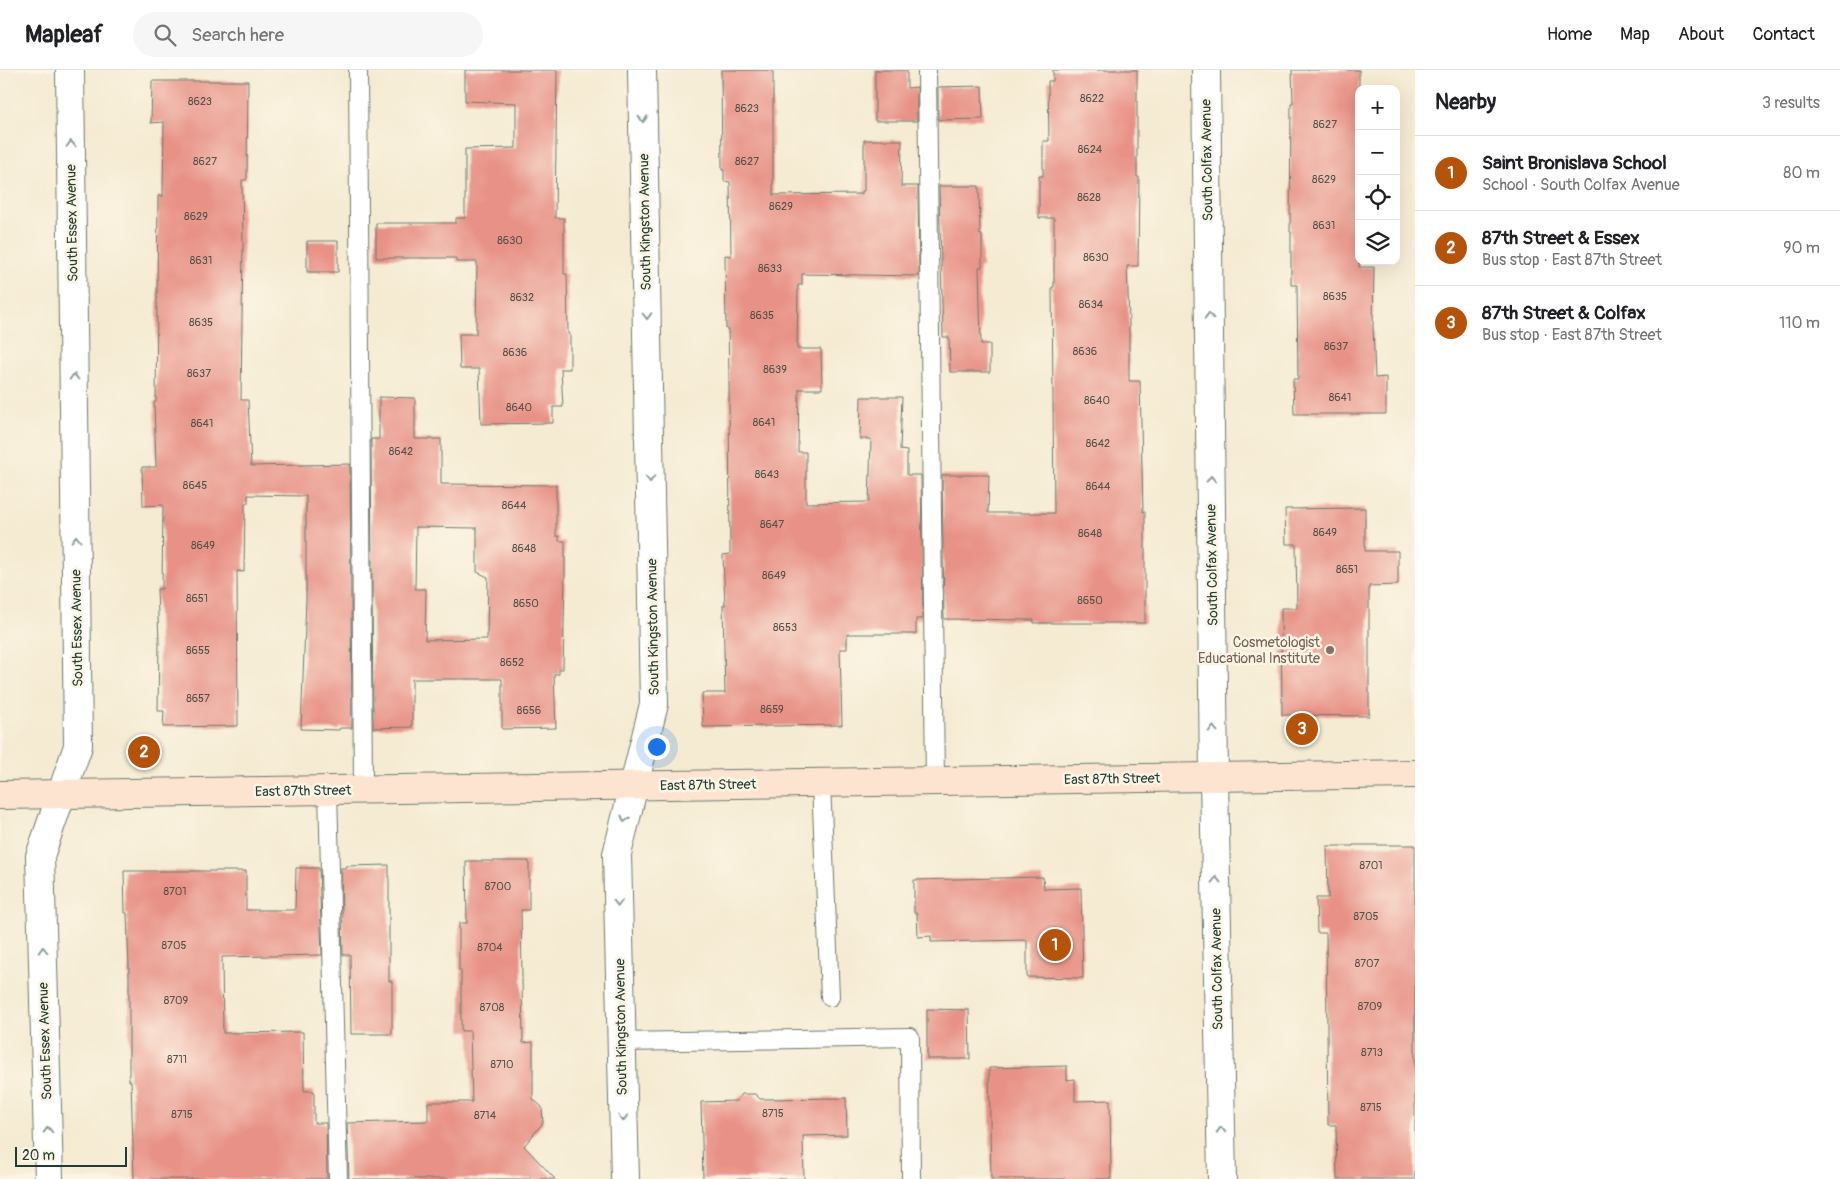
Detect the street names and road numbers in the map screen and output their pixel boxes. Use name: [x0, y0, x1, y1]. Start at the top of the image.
street label: South Colfax Avenue: [1197, 99, 1217, 221]
street label: South Kingston Avenue: [635, 153, 655, 291]
street label: South Essex Avenue: [62, 164, 82, 282]
street label: South Colfax Avenue: [1202, 504, 1222, 626]
street label: South Kingston Avenue: [643, 558, 663, 696]
street label: South Essex Avenue: [67, 569, 87, 687]
street label: East 87th Street: [1064, 770, 1161, 788]
street label: East 87th Street: [660, 776, 757, 794]
street label: East 87th Street: [255, 782, 352, 800]
street label: South Colfax Avenue: [1207, 908, 1227, 1030]
street label: South Kingston Avenue: [611, 958, 631, 1096]
street label: South Essex Avenue: [34, 982, 56, 1100]

